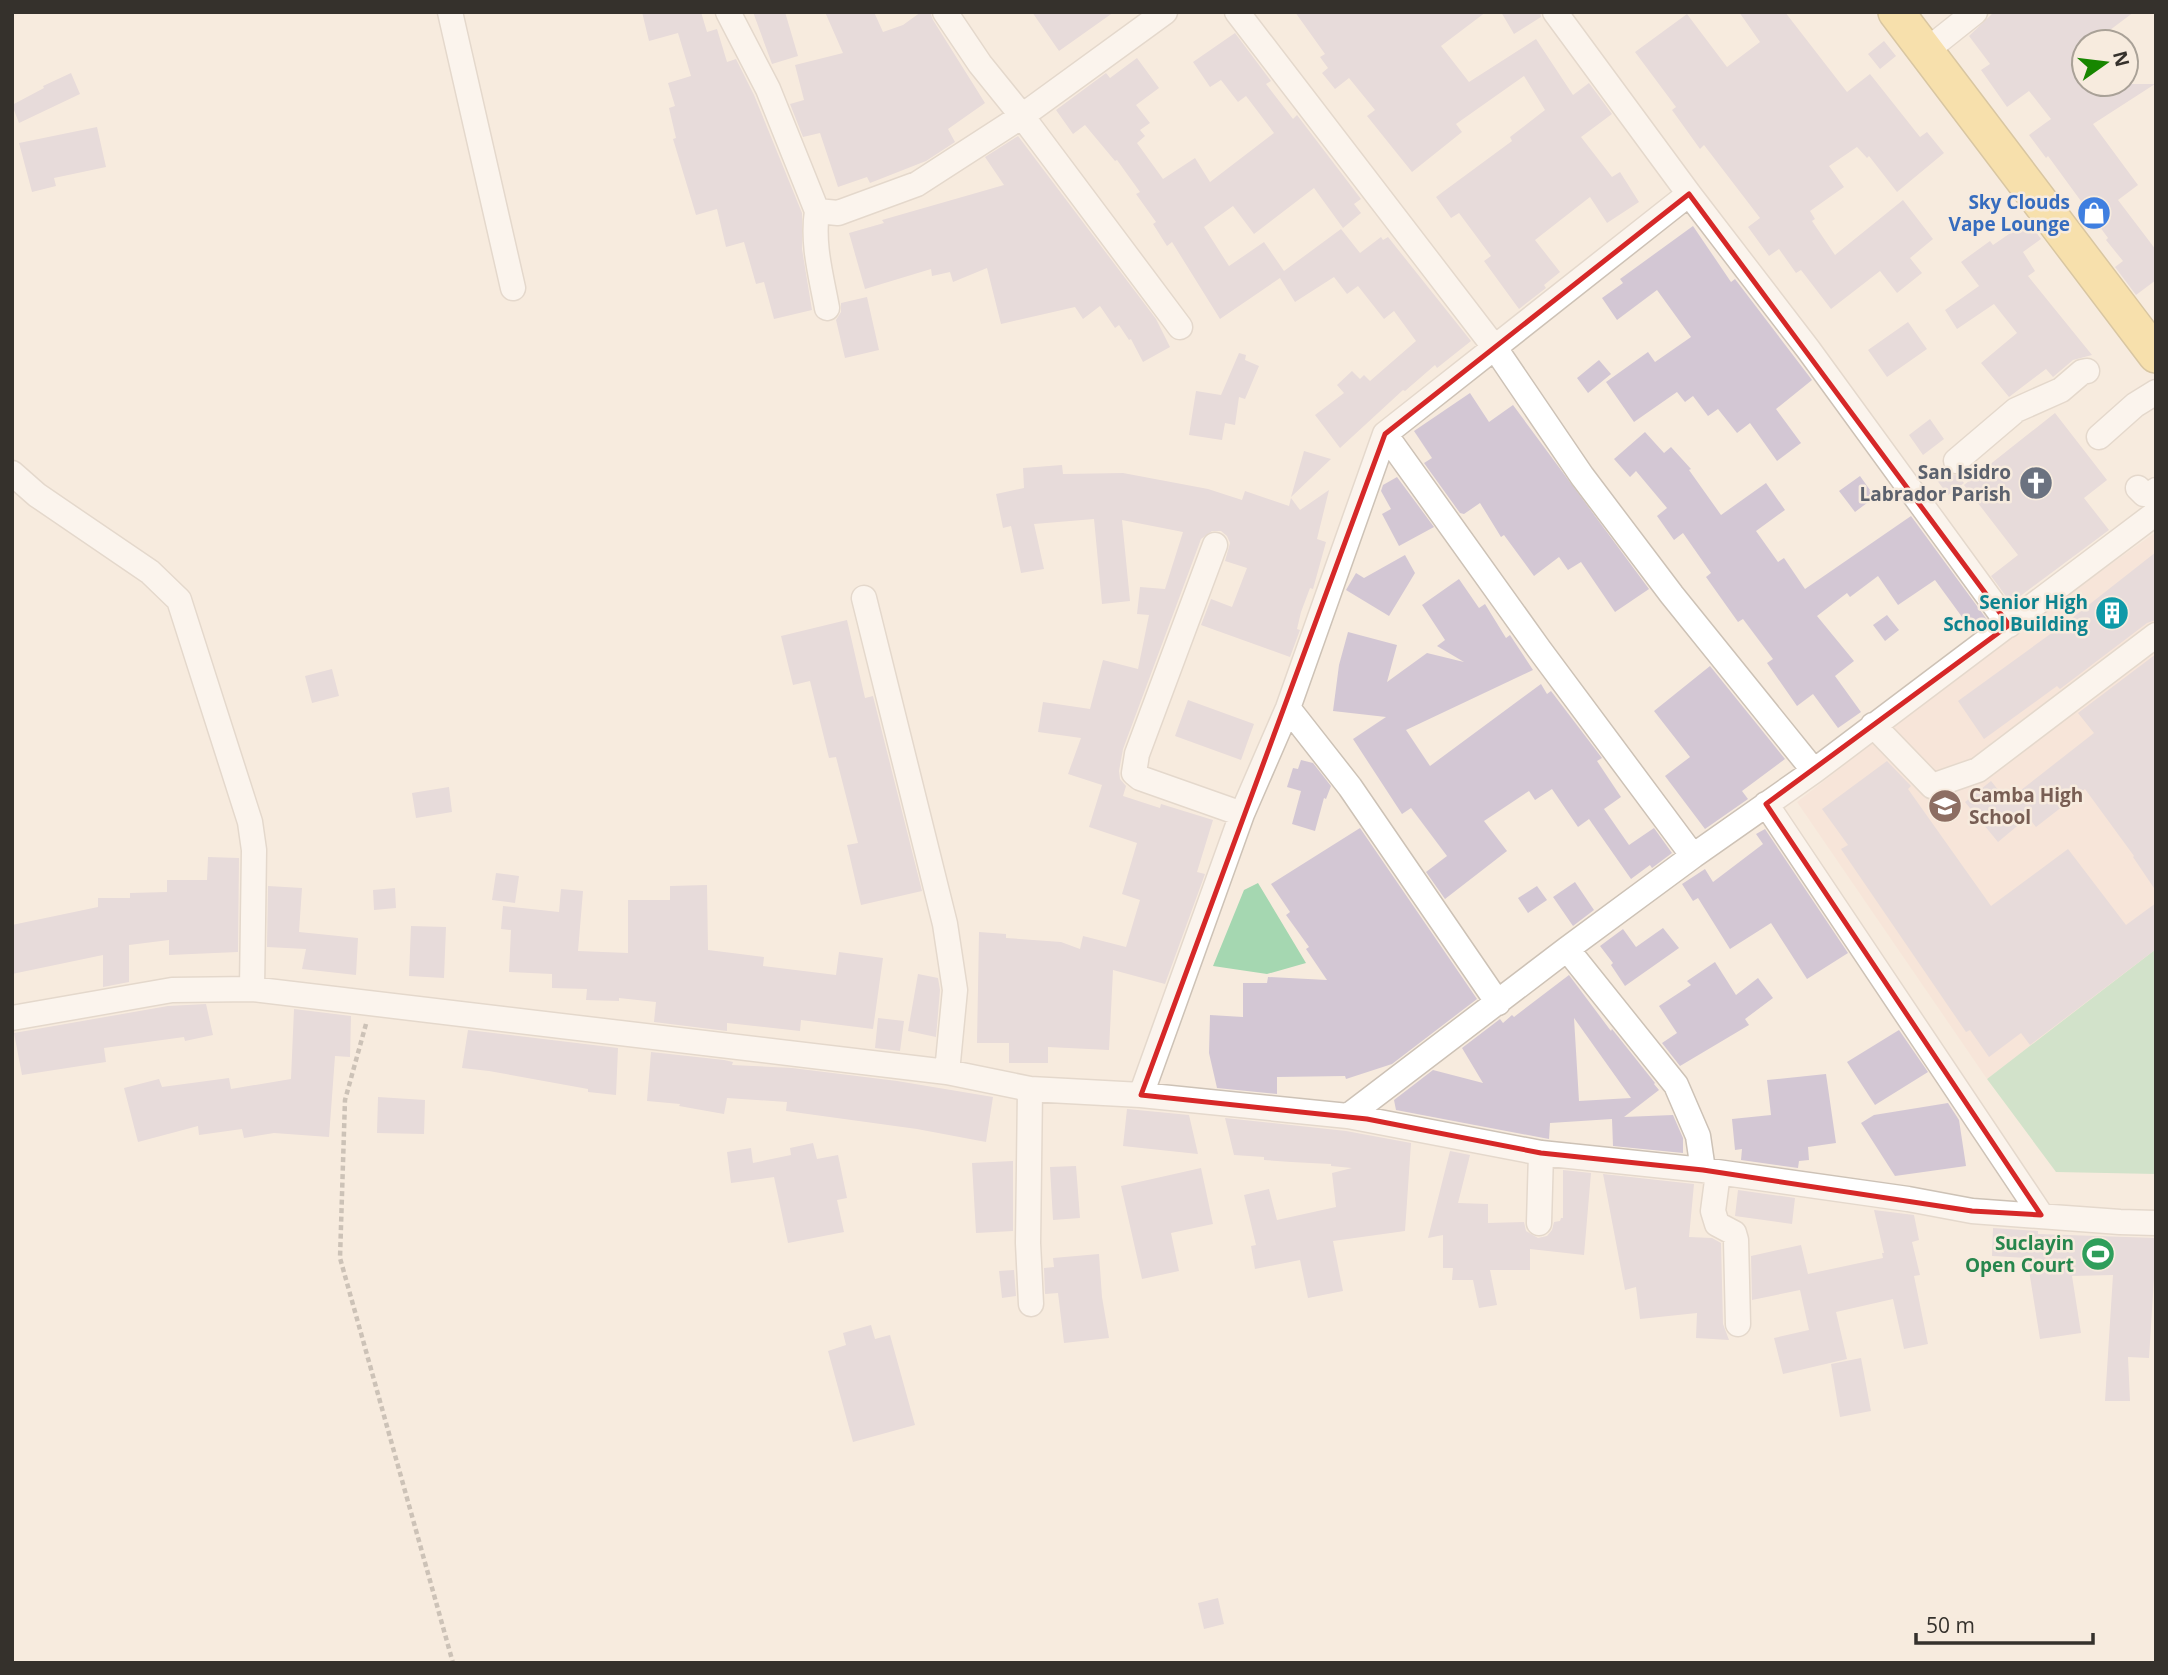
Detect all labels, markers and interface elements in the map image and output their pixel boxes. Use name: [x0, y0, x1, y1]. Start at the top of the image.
north arrow: [2070, 28, 2140, 98]
text: N: [2107, 48, 2136, 70]
place label: Sky Clouds Vape Lounge: [1949, 189, 2070, 237]
shop icon: Sky Clouds Vape Lounge: [2075, 194, 2113, 232]
place label: San Isidro Labrador Parish: [1860, 459, 2011, 507]
church icon: San Isidro Labrador Parish: [2017, 464, 2055, 502]
place label: Senior High School Building: [1943, 589, 2088, 637]
building icon: Senior High School Building: [2093, 594, 2131, 632]
place label: Camba High School: [1969, 782, 2083, 830]
school or university icon: Camba High School: [1926, 787, 1964, 825]
place label: Suclayin Open Court: [1965, 1230, 2074, 1278]
sports icon: Suclayin Open Court: [2079, 1235, 2117, 1273]
scale bar: [1916, 1602, 2093, 1646]
text: 50 m: [1926, 1611, 1975, 1639]

